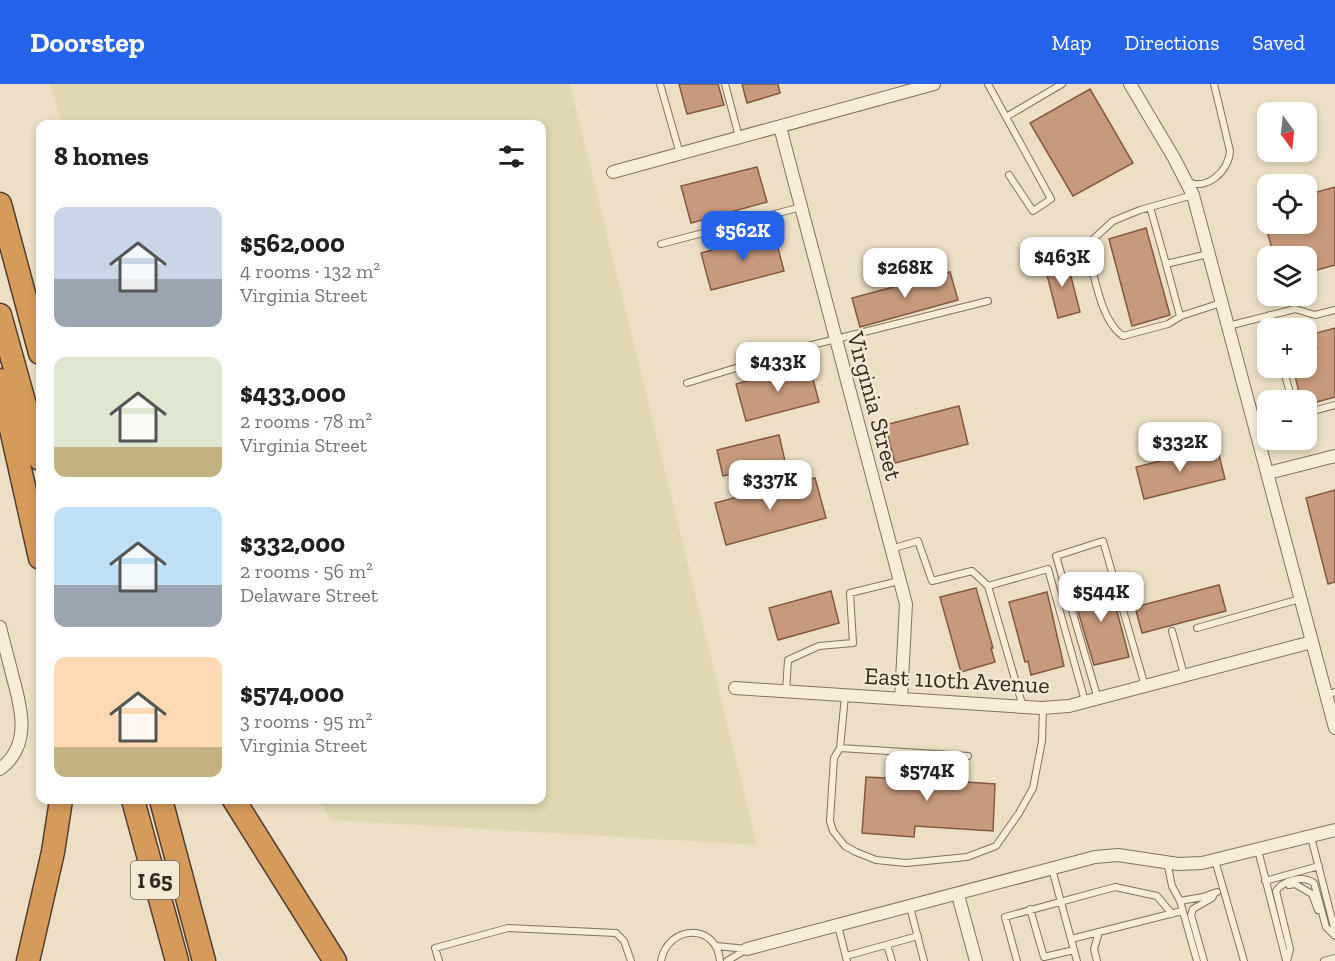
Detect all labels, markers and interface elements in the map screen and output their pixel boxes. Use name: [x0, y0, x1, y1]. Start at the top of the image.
text: Doorstep: [30, 26, 145, 59]
text: Map: [1052, 30, 1092, 55]
text: Directions: [1125, 30, 1219, 55]
text: Saved: [1252, 30, 1305, 55]
north arrow: [1257, 102, 1317, 162]
map controls: [1257, 102, 1317, 450]
text: 8 homes: [54, 140, 149, 172]
icon: filters: [495, 140, 528, 173]
button: locate: [1257, 174, 1317, 234]
pin: $562K: [701, 211, 785, 262]
text: $562K: [715, 218, 771, 242]
text: $562,000: [240, 227, 345, 259]
icon: home: [102, 231, 174, 303]
pin: $463K: [1020, 237, 1104, 288]
text: $463K: [1034, 244, 1090, 268]
button: layers: [1257, 246, 1317, 306]
pin: $268K: [863, 248, 947, 299]
text: $268K: [877, 255, 933, 279]
text: 4 rooms · 132 m²: [240, 259, 380, 283]
text: Virginia Street: [240, 283, 367, 307]
button: +: [1257, 318, 1317, 378]
street label: Virginia Street: [841, 328, 909, 483]
pin: $433K: [736, 342, 820, 393]
text: $433K: [750, 349, 806, 373]
text: $433,000: [240, 377, 346, 409]
icon: home: [102, 381, 174, 453]
button: −: [1257, 390, 1317, 450]
text: 2 rooms · 78 m²: [240, 409, 372, 433]
pin: $332K: [1138, 422, 1222, 473]
text: $332K: [1152, 429, 1208, 453]
text: Virginia Street: [240, 433, 367, 457]
pin: $337K: [728, 460, 812, 511]
text: $337K: [743, 467, 797, 491]
text: $332,000: [240, 527, 345, 559]
icon: home: [102, 531, 174, 603]
text: 2 rooms · 56 m²: [240, 559, 373, 583]
pin: $544K: [1059, 572, 1143, 623]
text: $544K: [1073, 579, 1129, 603]
text: Delaware Street: [240, 583, 378, 607]
street label: East 110th Avenue: [863, 661, 1051, 699]
text: $574,000: [240, 677, 344, 709]
icon: home: [102, 681, 174, 753]
text: 3 rooms · 95 m²: [240, 709, 372, 733]
text: Virginia Street: [240, 733, 367, 757]
pin: $574K: [885, 751, 969, 802]
text: $574K: [900, 758, 954, 782]
road number: I 65: [131, 861, 179, 899]

